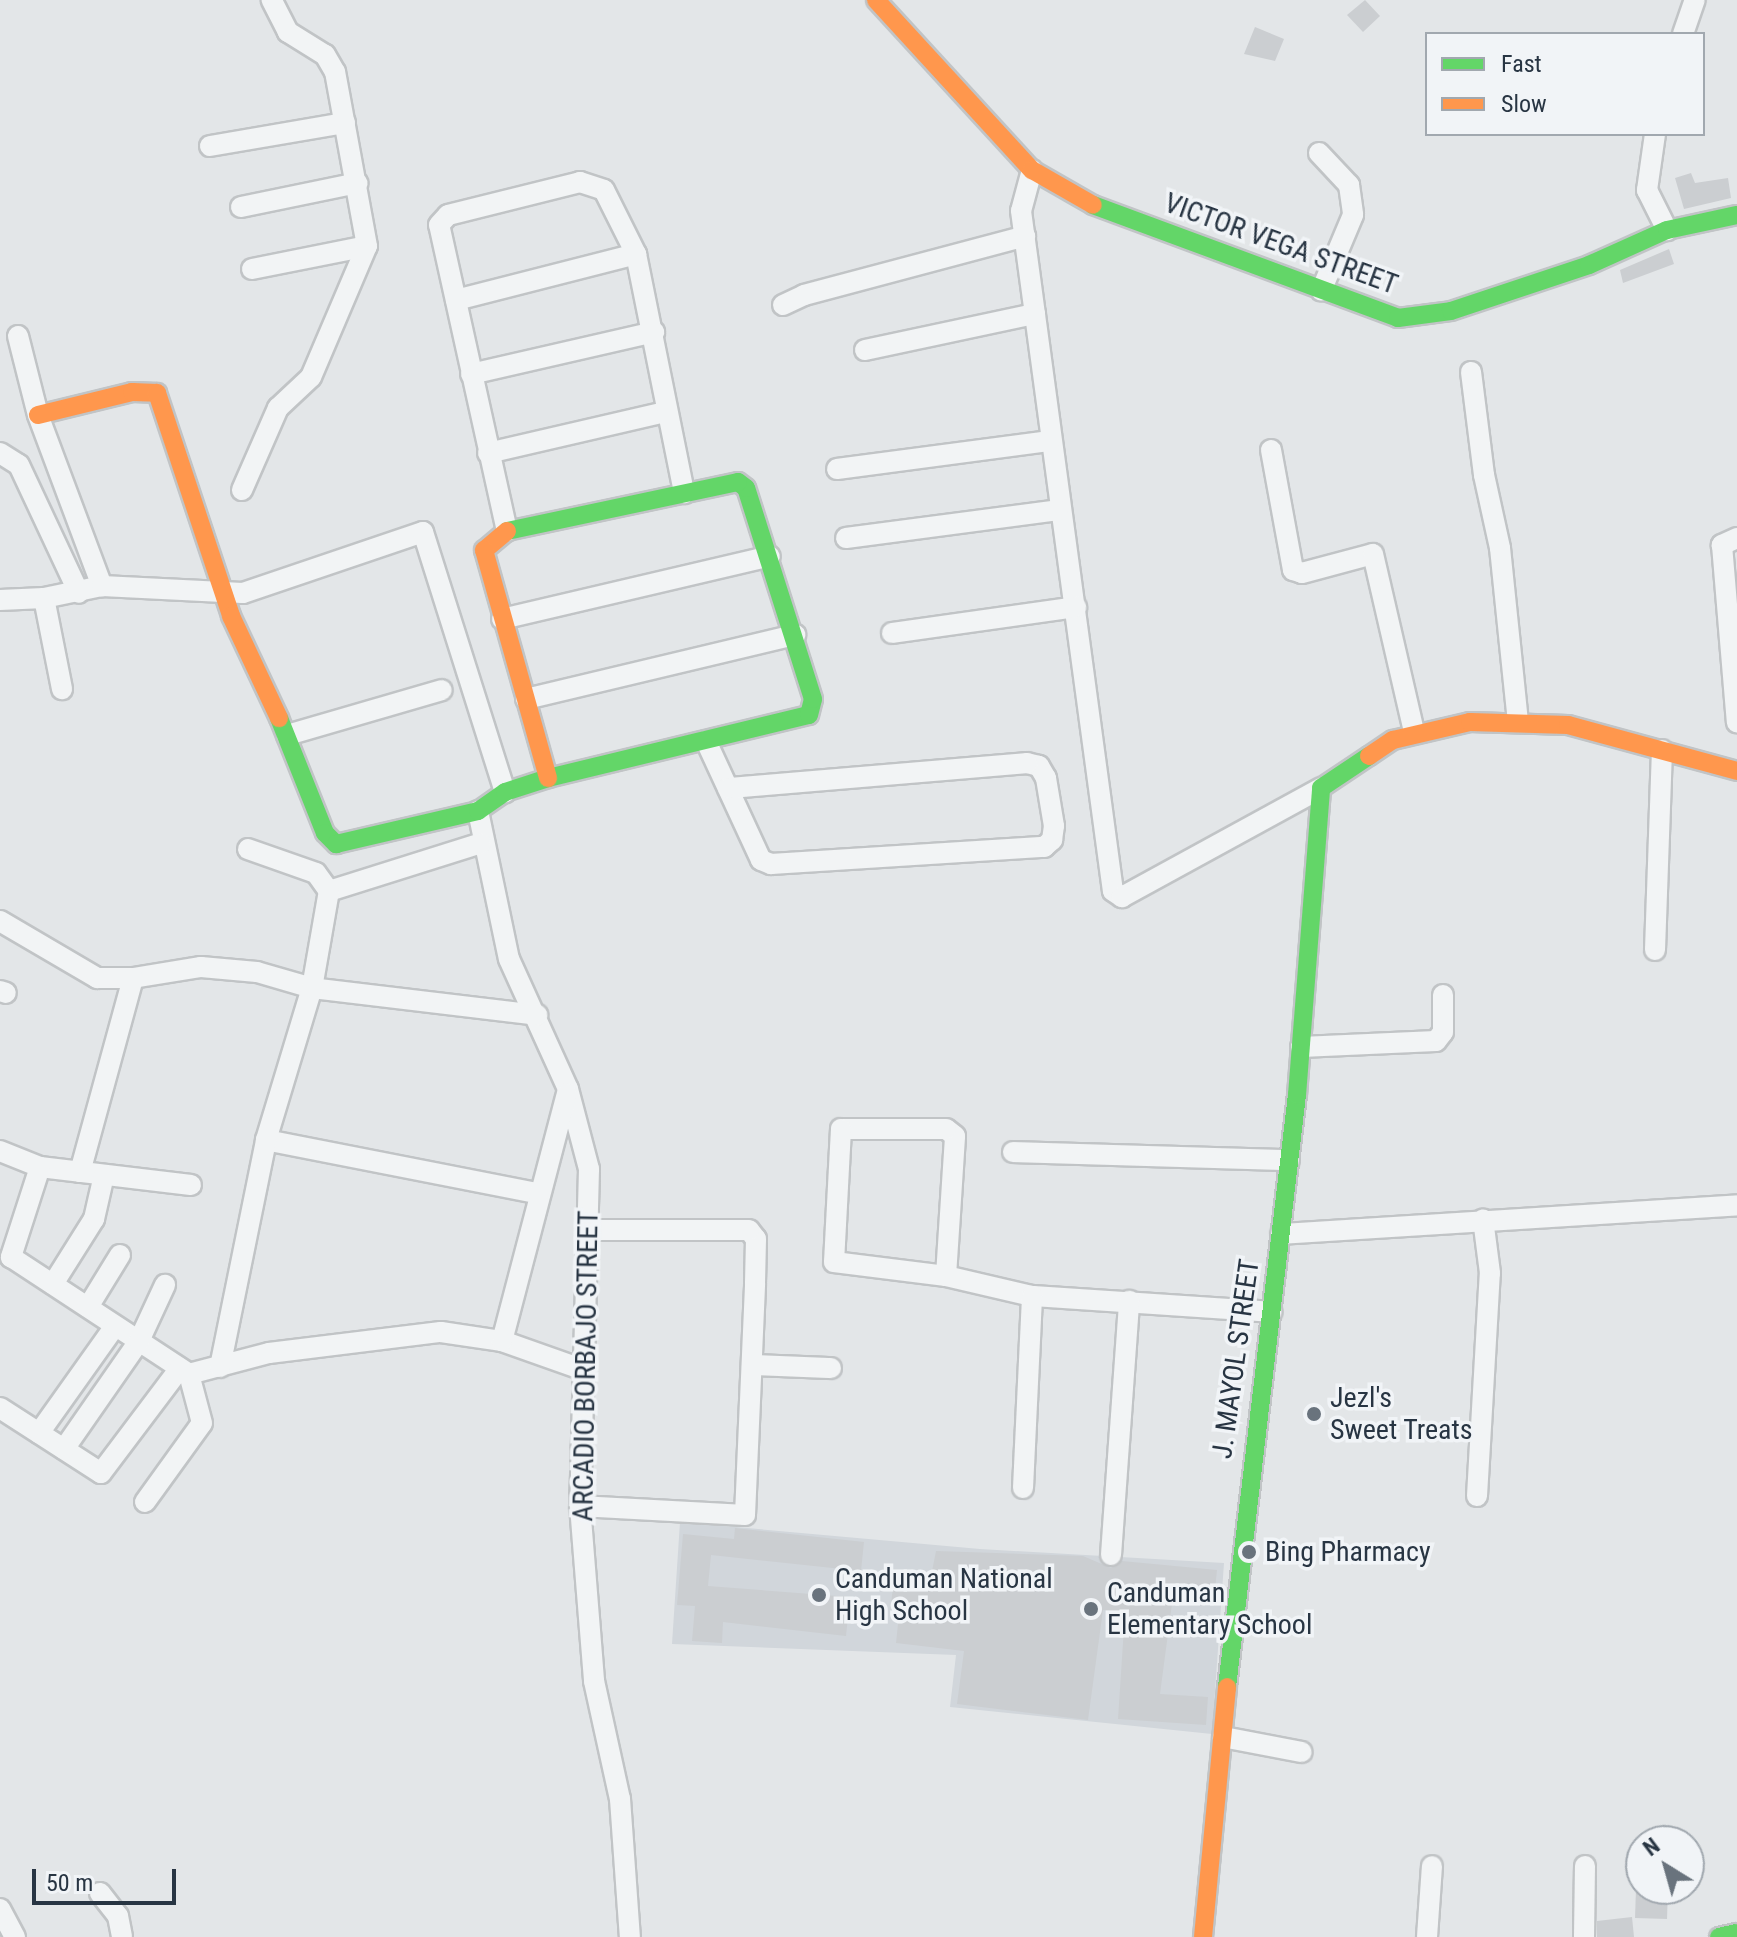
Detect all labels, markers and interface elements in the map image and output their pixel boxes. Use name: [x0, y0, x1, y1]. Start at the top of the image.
legend: [1425, 32, 1705, 136]
text: Fast: [1501, 50, 1542, 78]
text: Slow: [1501, 90, 1547, 118]
street label: VICTOR VEGA STREET: [1160, 186, 1402, 302]
street label: ARCADIO BORBAJO STREET: [566, 1210, 606, 1522]
street label: J. MAYOL STREET: [1205, 1257, 1267, 1461]
place label: Jezl's Sweet Treats: [1330, 1381, 1473, 1447]
marker: Jezl's Sweet Treats: [1305, 1405, 1323, 1423]
place label: Bing Pharmacy: [1265, 1535, 1431, 1569]
marker: Bing Pharmacy: [1240, 1543, 1258, 1561]
place label: Canduman National High School: [835, 1562, 1053, 1628]
place label: Canduman Elementary School: [1107, 1576, 1312, 1642]
marker: Canduman National High School: [810, 1586, 828, 1604]
marker: Canduman Elementary School: [1082, 1600, 1100, 1618]
north arrow: [1625, 1825, 1705, 1905]
text: N: [1639, 1833, 1664, 1861]
scale bar: [36, 1853, 180, 1903]
text: 50 m: [46, 1869, 93, 1897]

